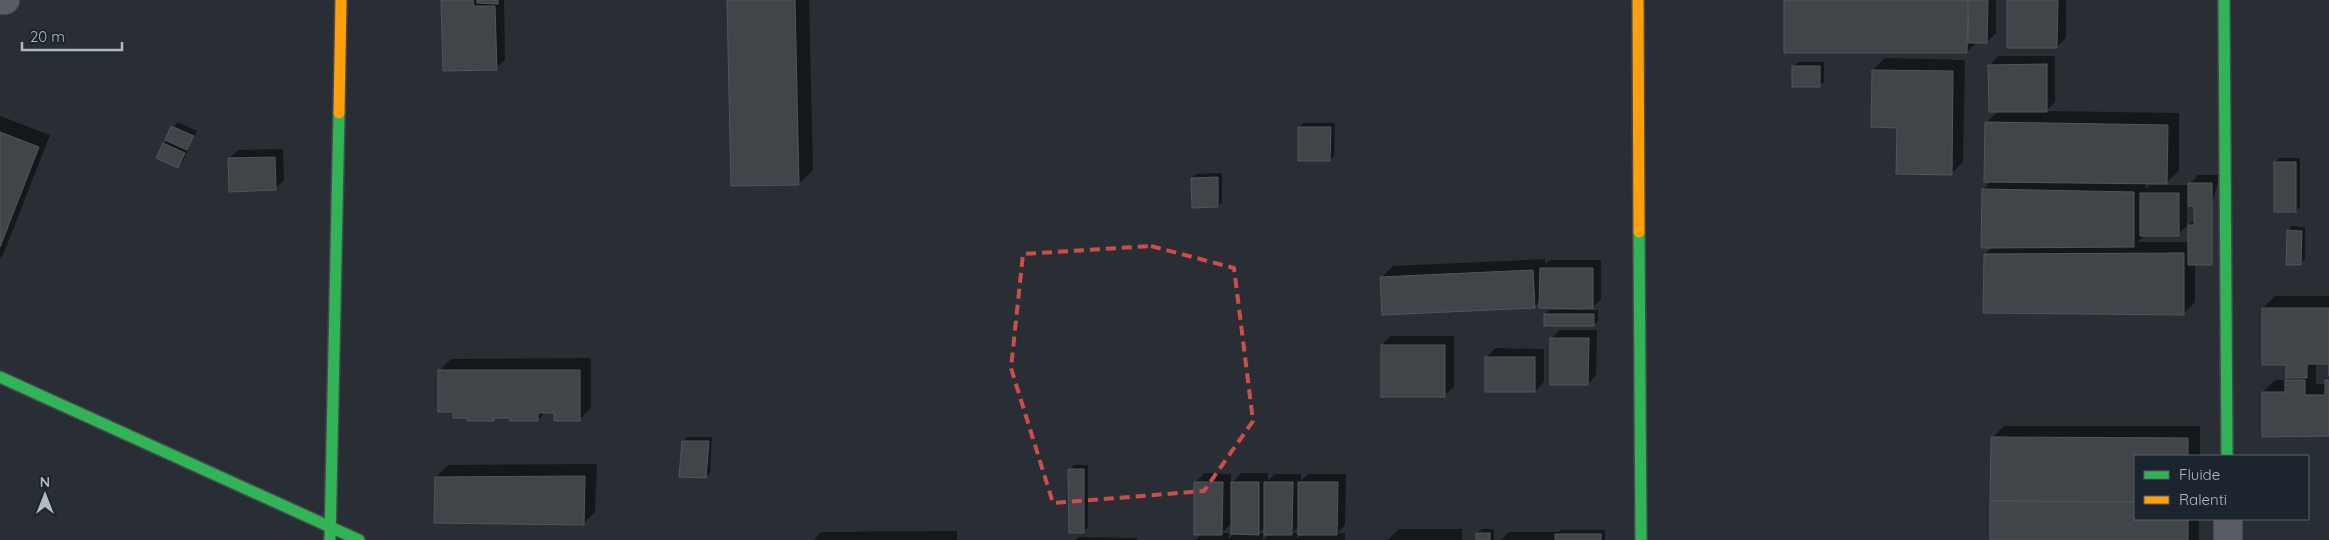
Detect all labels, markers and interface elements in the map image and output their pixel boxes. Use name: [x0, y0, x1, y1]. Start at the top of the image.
scale bar: [22, 20, 122, 52]
text: 20 m: [30, 27, 65, 46]
legend: [2134, 455, 2309, 520]
text: Fluide: [2179, 465, 2220, 484]
north arrow: [20, 470, 70, 520]
text: N: [40, 473, 50, 491]
text: Ralenti: [2179, 490, 2227, 509]

